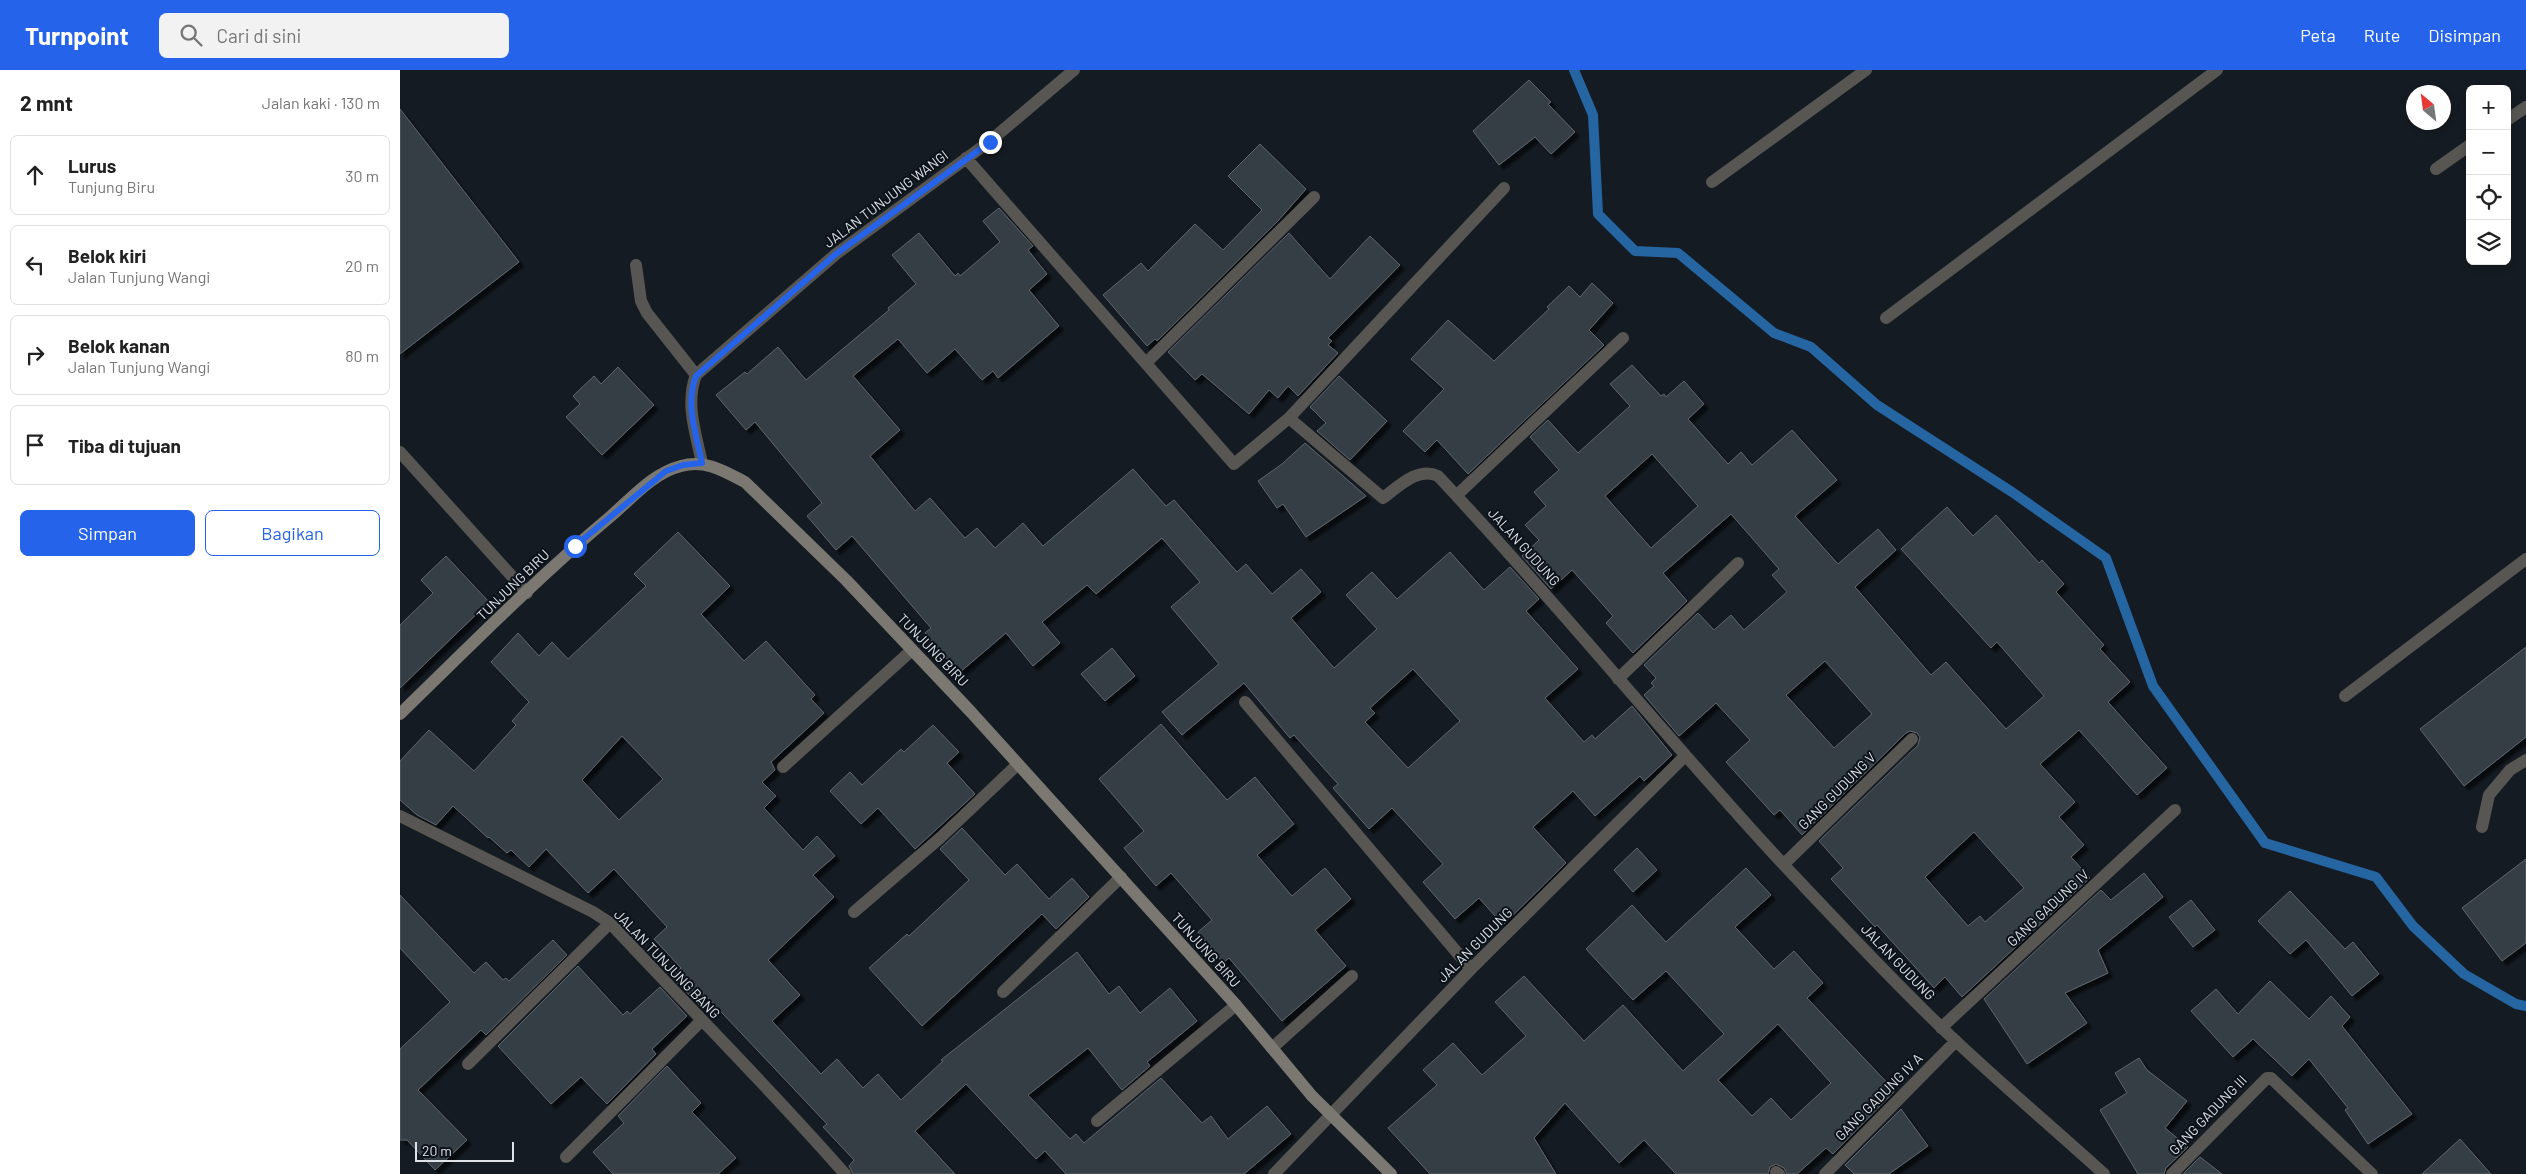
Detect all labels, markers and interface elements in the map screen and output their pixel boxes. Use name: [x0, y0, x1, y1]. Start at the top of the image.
search box: [159, 13, 509, 58]
text: Turnpoint: [25, 21, 129, 50]
icon: search: [177, 21, 205, 49]
text: Cari di sini: [217, 24, 301, 47]
text: Peta: [2300, 24, 2336, 46]
text: Rute: [2364, 24, 2400, 46]
text: Disimpan: [2428, 24, 2501, 46]
north arrow: [2406, 85, 2451, 130]
map controls: [2466, 85, 2511, 265]
button: +: [2466, 85, 2511, 130]
text: 2 mnt: [20, 90, 73, 115]
text: Jalan kaki · 130 m: [262, 93, 380, 112]
button: −: [2466, 130, 2511, 175]
route end: [979, 131, 1002, 154]
street label: JALAN TUNJUNG WANGI: [820, 146, 951, 251]
text: Lurus: [68, 154, 116, 177]
icon: ahead: [21, 161, 49, 189]
text: 30 m: [345, 166, 379, 185]
button: locate: [2466, 175, 2511, 220]
text: Tunjung Biru: [68, 177, 155, 196]
button: layers: [2466, 220, 2511, 265]
text: Belok kiri: [68, 244, 146, 267]
icon: left: [21, 251, 49, 279]
text: 20 m: [345, 256, 379, 275]
text: Jalan Tunjung Wangi: [68, 267, 210, 286]
text: Belok kanan: [68, 334, 170, 357]
icon: right: [21, 341, 49, 369]
text: 80 m: [345, 346, 379, 365]
text: Jalan Tunjung Wangi: [68, 357, 210, 376]
icon: arrive: [21, 431, 49, 459]
text: Tiba di tujuan: [68, 434, 181, 457]
street label: JALAN GUDUNG: [1485, 504, 1564, 589]
button: Simpan: [20, 510, 195, 556]
button: Bagikan: [205, 510, 380, 556]
route start: [564, 535, 587, 558]
street label: TUNJUNG BIRU: [473, 546, 553, 624]
street label: TUNJUNG BIRU: [894, 610, 972, 690]
street label: GANG GUDUNG V: [1794, 748, 1879, 833]
street label: GANG GADUNG IV: [2003, 865, 2092, 950]
street label: JALAN GUDUNG: [1434, 904, 1516, 986]
street label: JALAN TUNJUNG BANG: [611, 906, 724, 1022]
street label: TUNJUNG BIRU: [1168, 909, 1244, 990]
street label: JALAN GUDUNG: [1858, 920, 1939, 1003]
street label: GANG GADUNG IV A: [1831, 1049, 1926, 1144]
street label: GANG GADUNG III: [2165, 1071, 2250, 1158]
scale bar: [415, 1139, 514, 1162]
text: 20 m: [422, 1142, 452, 1159]

